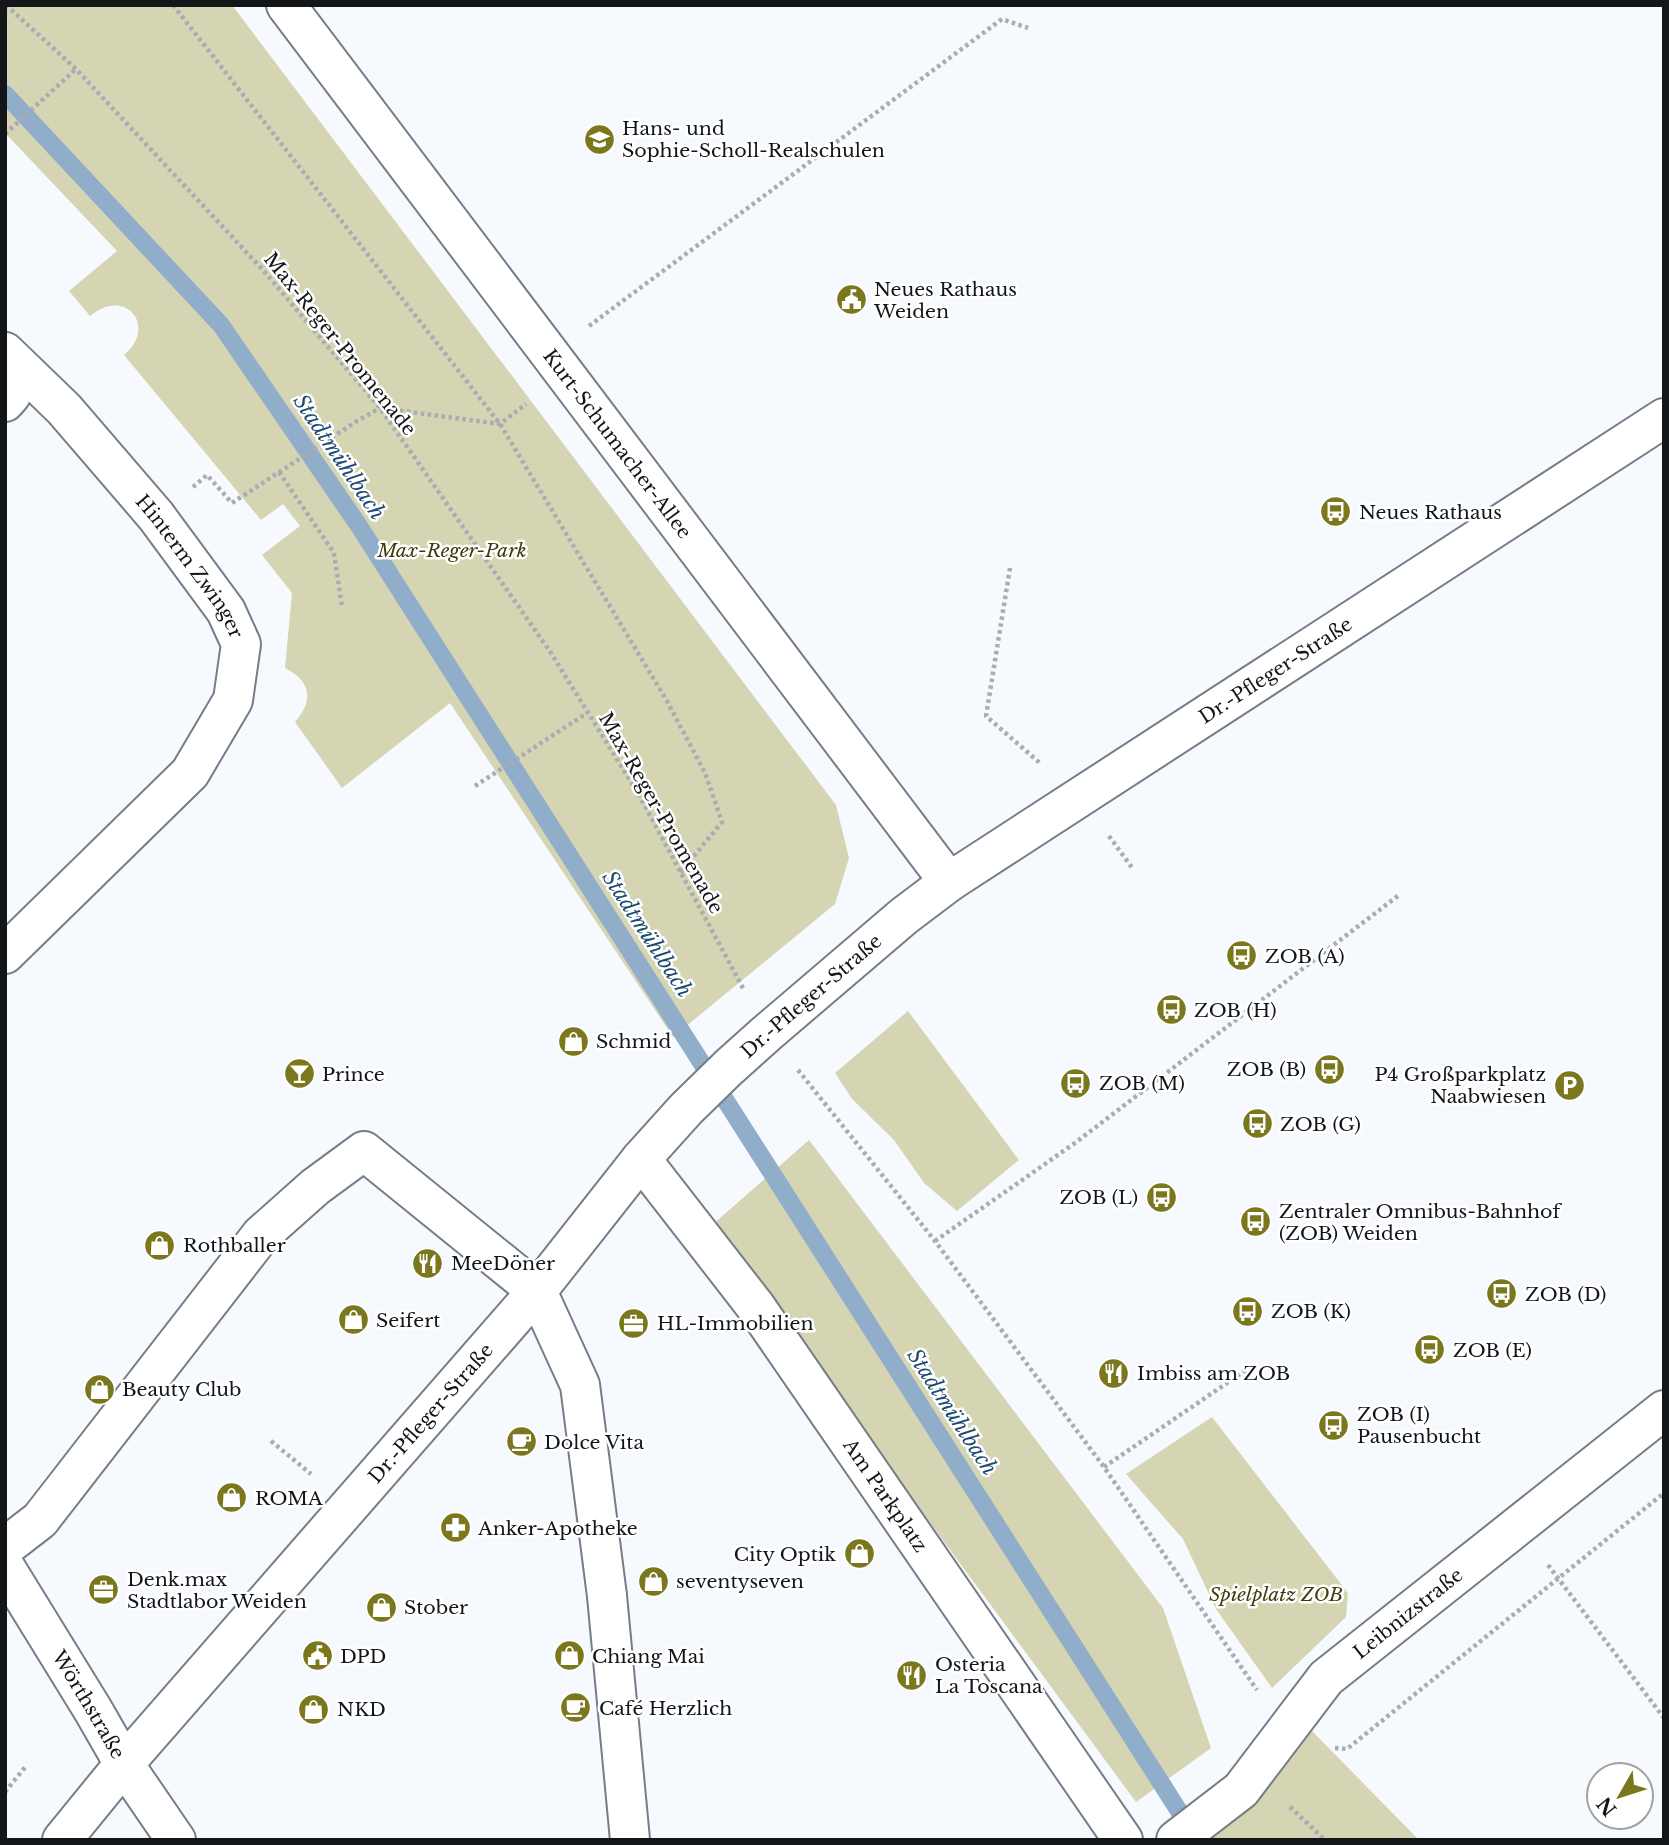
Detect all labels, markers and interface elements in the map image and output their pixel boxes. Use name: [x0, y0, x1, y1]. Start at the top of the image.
place label: Hans- und Sophie-Scholl-Realschulen: [622, 117, 885, 162]
school or university icon: Hans- und Sophie-Scholl-Realschulen: [582, 122, 616, 156]
street label: Max-Reger-Promenade: [259, 248, 421, 440]
place label: Neues Rathaus Weiden: [873, 278, 1017, 323]
public building icon: Neues Rathaus Weiden: [834, 283, 868, 317]
street label: Kurt-Schumacher-Allee: [539, 344, 697, 543]
water label: Stadtmühlbach: [287, 389, 391, 525]
street label: Hinterm Zwinger: [131, 490, 248, 642]
bus stop icon: Neues Rathaus: [1319, 495, 1353, 529]
place label: Neues Rathaus: [1359, 501, 1502, 524]
park label: Max-Reger-Park: [376, 539, 527, 562]
street label: Dr.-Pfleger-Straße: [1194, 612, 1356, 728]
street label: Max-Reger-Promenade: [594, 708, 728, 918]
water label: Stadtmühlbach: [596, 866, 698, 1002]
street label: Dr.-Pfleger-Straße: [736, 929, 886, 1063]
bus stop icon: ZOB (A): [1225, 939, 1259, 973]
place label: ZOB (A): [1265, 945, 1345, 968]
bus stop icon: ZOB (H): [1154, 993, 1188, 1027]
place label: ZOB (H): [1194, 999, 1277, 1022]
shop icon: Schmid: [556, 1024, 590, 1058]
place label: Schmid: [596, 1030, 671, 1053]
bus stop icon: ZOB (B): [1312, 1052, 1346, 1086]
bar icon: Prince: [282, 1057, 316, 1091]
place label: ZOB (B): [1227, 1058, 1306, 1081]
place label: Prince: [322, 1063, 385, 1086]
place label: P4 Großparkplatz Naabwiesen: [1375, 1063, 1546, 1108]
bus stop icon: ZOB (M): [1059, 1066, 1093, 1100]
parking icon: P4 Großparkplatz Naabwiesen: [1552, 1068, 1586, 1102]
place label: ZOB (M): [1099, 1072, 1185, 1095]
bus stop icon: ZOB (G): [1240, 1107, 1274, 1141]
place label: ZOB (G): [1280, 1113, 1361, 1136]
bus stop icon: ZOB (L): [1144, 1180, 1178, 1214]
place label: ZOB (L): [1059, 1186, 1138, 1209]
place label: Zentraler Omnibus-Bahnhof (ZOB) Weiden: [1279, 1200, 1563, 1245]
bus stop icon: Zentraler Omnibus-Bahnhof (ZOB) Weiden: [1239, 1205, 1273, 1239]
shop icon: Rothballer: [143, 1228, 177, 1262]
place label: Rothballer: [183, 1234, 286, 1257]
restaurant icon: MeeDöner: [411, 1246, 445, 1280]
place label: MeeDöner: [451, 1252, 555, 1275]
bus stop icon: ZOB (D): [1485, 1277, 1519, 1311]
place label: ZOB (D): [1525, 1283, 1606, 1306]
bus stop icon: ZOB (K): [1231, 1294, 1265, 1328]
place label: ZOB (K): [1271, 1300, 1351, 1323]
shop icon: Seifert: [336, 1303, 370, 1337]
office icon: HL-Immobilien: [617, 1306, 651, 1340]
place label: Seifert: [376, 1309, 441, 1332]
place label: HL-Immobilien: [657, 1312, 814, 1335]
bus stop icon: ZOB (E): [1413, 1333, 1447, 1367]
street label: Dr.-Pfleger-Straße: [363, 1338, 498, 1488]
place label: ZOB (E): [1453, 1339, 1532, 1362]
water label: Stadtmühlbach: [901, 1344, 1003, 1480]
restaurant icon: Imbiss am ZOB: [1097, 1356, 1131, 1390]
place label: Imbiss am ZOB: [1137, 1362, 1290, 1385]
shop icon: Beauty Club: [82, 1372, 116, 1406]
place label: Beauty Club: [122, 1378, 242, 1401]
place label: ZOB (I) Pausenbucht: [1357, 1403, 1482, 1448]
bus stop icon: ZOB (I) Pausenbucht: [1317, 1408, 1351, 1442]
cafe icon: Dolce Vita: [504, 1425, 538, 1459]
place label: Dolce Vita: [544, 1431, 645, 1454]
street label: Am Parkplatz: [838, 1434, 933, 1556]
shop icon: ROMA: [215, 1481, 249, 1515]
place label: ROMA: [255, 1487, 323, 1510]
pharmacy icon: Anker-Apotheke: [438, 1511, 472, 1545]
place label: Anker-Apotheke: [477, 1517, 638, 1540]
shop icon: City Optik: [842, 1537, 876, 1571]
place label: City Optik: [734, 1543, 836, 1566]
street label: Leibnizstraße: [1348, 1563, 1467, 1664]
shop icon: seventyseven: [636, 1564, 670, 1598]
place label: Denk.max Stadtlabor Weiden: [127, 1568, 307, 1613]
place label: seventyseven: [676, 1570, 804, 1593]
office icon: Denk.max Stadtlabor Weiden: [87, 1573, 121, 1607]
park label: Spielplatz ZOB: [1209, 1583, 1343, 1606]
shop icon: Stober: [364, 1590, 398, 1624]
place label: Stober: [404, 1596, 468, 1619]
public building icon: DPD: [300, 1639, 334, 1673]
shop icon: Chiang Mai: [552, 1639, 586, 1673]
street label: Wörthstraße: [47, 1645, 130, 1763]
place label: DPD: [340, 1645, 386, 1668]
place label: Chiang Mai: [592, 1645, 705, 1668]
place label: Osteria La Toscana: [935, 1653, 1043, 1698]
restaurant icon: Osteria La Toscana: [895, 1658, 929, 1692]
cafe icon: Café Herzlich: [559, 1691, 593, 1725]
shop icon: NKD: [297, 1692, 331, 1726]
place label: Café Herzlich: [599, 1697, 732, 1720]
place label: NKD: [337, 1698, 386, 1721]
north arrow: [1585, 1761, 1655, 1831]
text: N: [1593, 1792, 1622, 1821]

